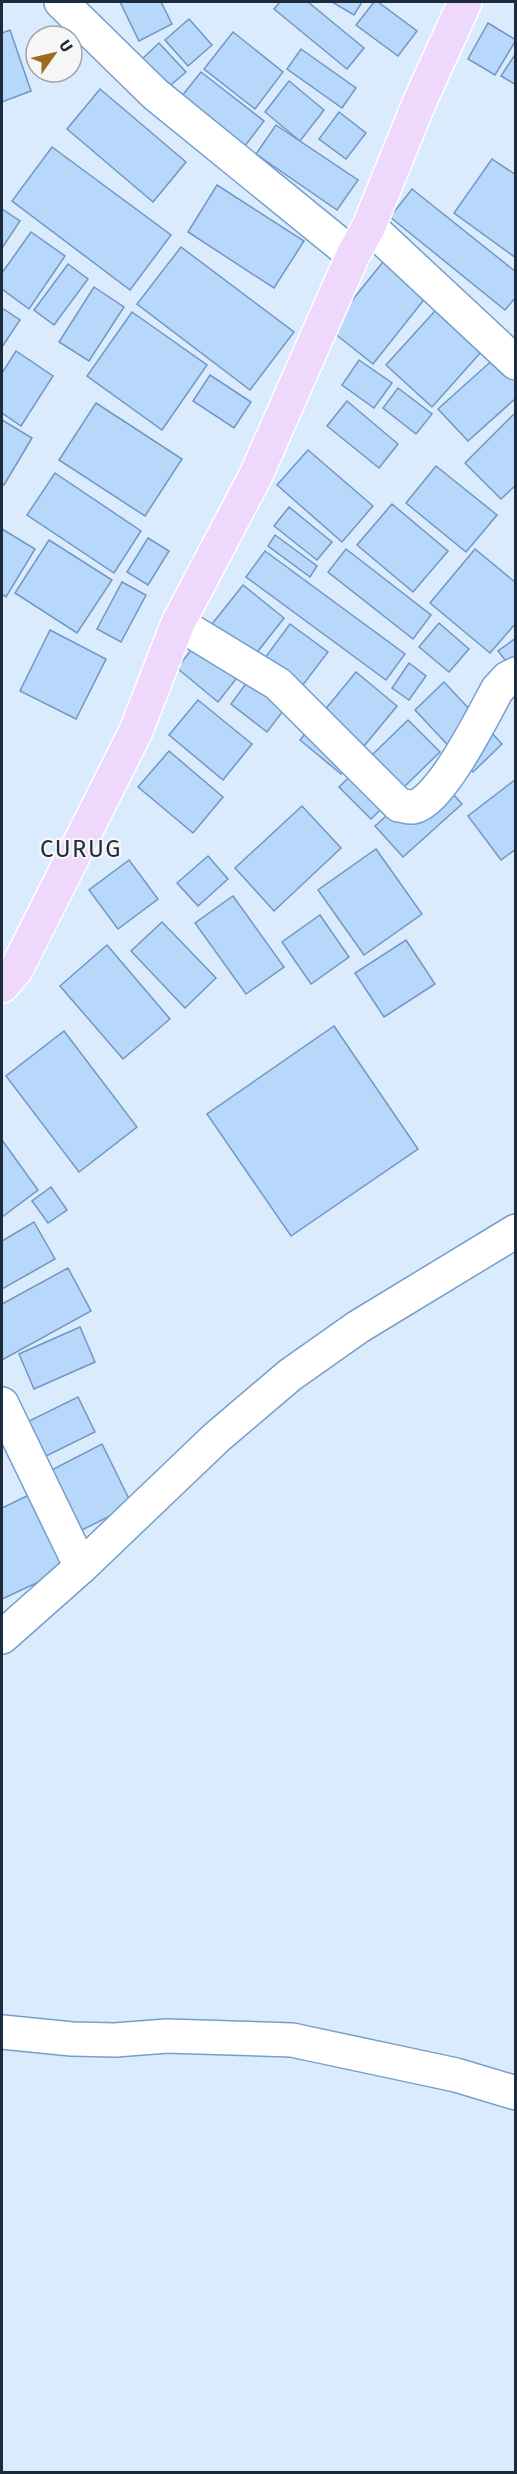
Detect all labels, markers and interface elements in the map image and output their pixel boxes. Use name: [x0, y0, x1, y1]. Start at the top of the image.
north arrow: [24, 24, 84, 84]
text: U: [55, 36, 77, 56]
district label: CURUG: [40, 835, 122, 863]

